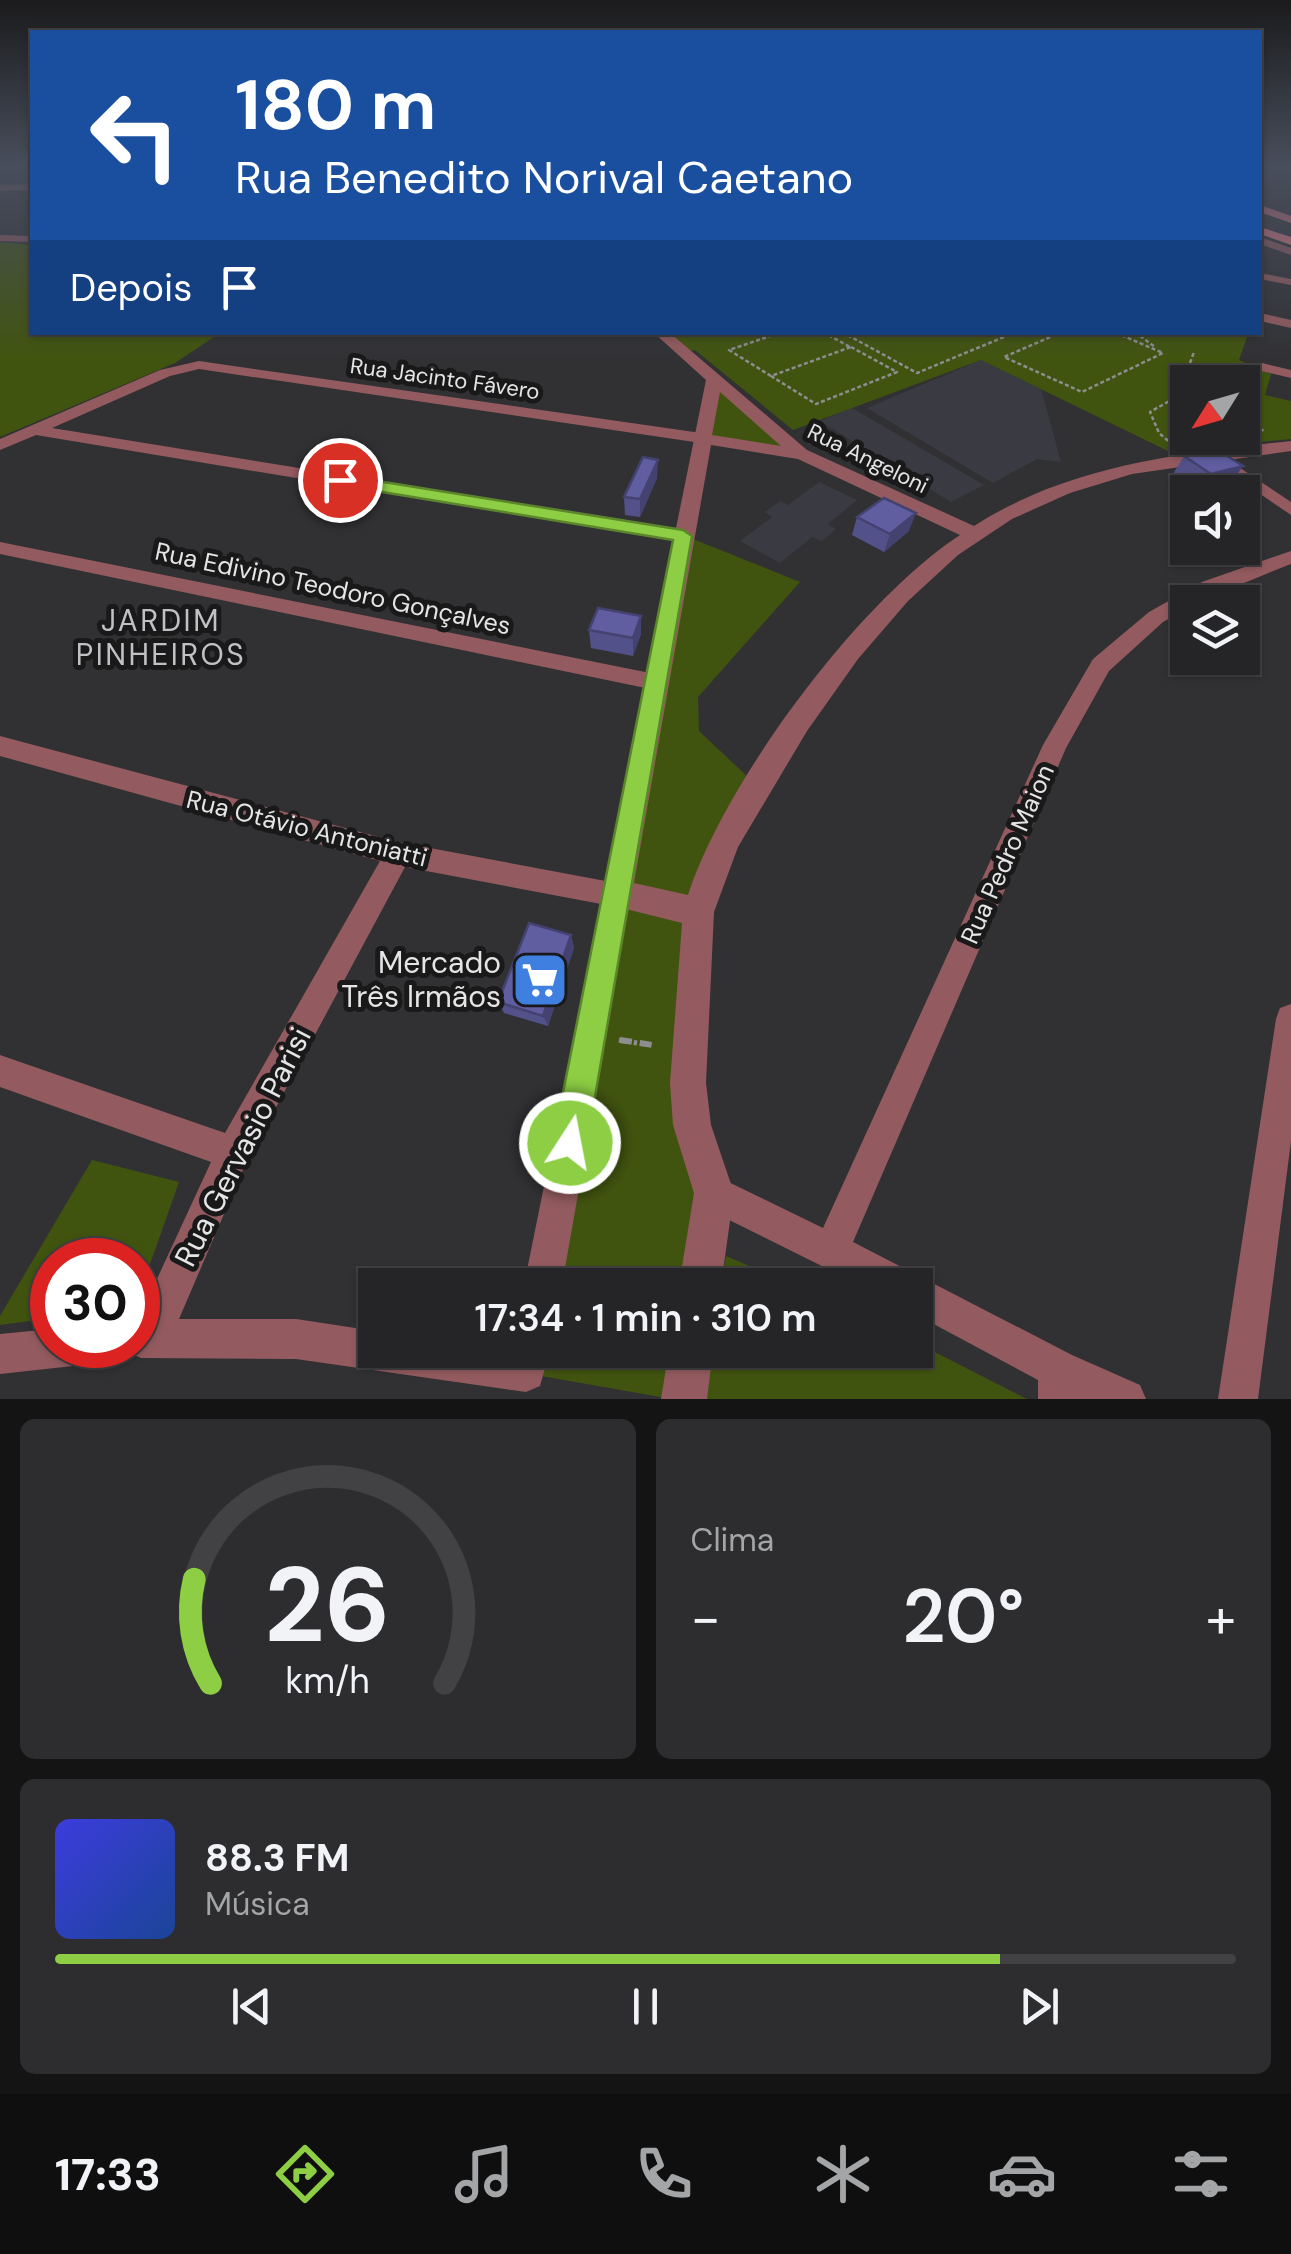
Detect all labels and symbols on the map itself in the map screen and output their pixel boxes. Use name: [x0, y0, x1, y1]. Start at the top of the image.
street label: Rua Jacinto Fávero: [348, 351, 542, 406]
north arrow: [1170, 365, 1260, 455]
street label: Rua Angeloni: [803, 417, 933, 500]
pin: [298, 438, 383, 523]
street label: Rua Edivino Teodoro Gonçalves: [152, 535, 514, 642]
district label: JARDIM PINHEIROS: [76, 601, 246, 674]
street label: Rua Pedro Maion: [953, 759, 1062, 949]
street label: Rua Otávio Antoniatti: [183, 783, 431, 874]
place label: Mercado Três Irmãos: [341, 943, 501, 1016]
supermarket icon: Mercado Três Irmãos: [510, 950, 570, 1010]
street label: Rua Gervasio Parisi: [165, 1021, 320, 1273]
position arrow: [518, 1091, 622, 1195]
speed limit sign: 30: [30, 1238, 160, 1368]

